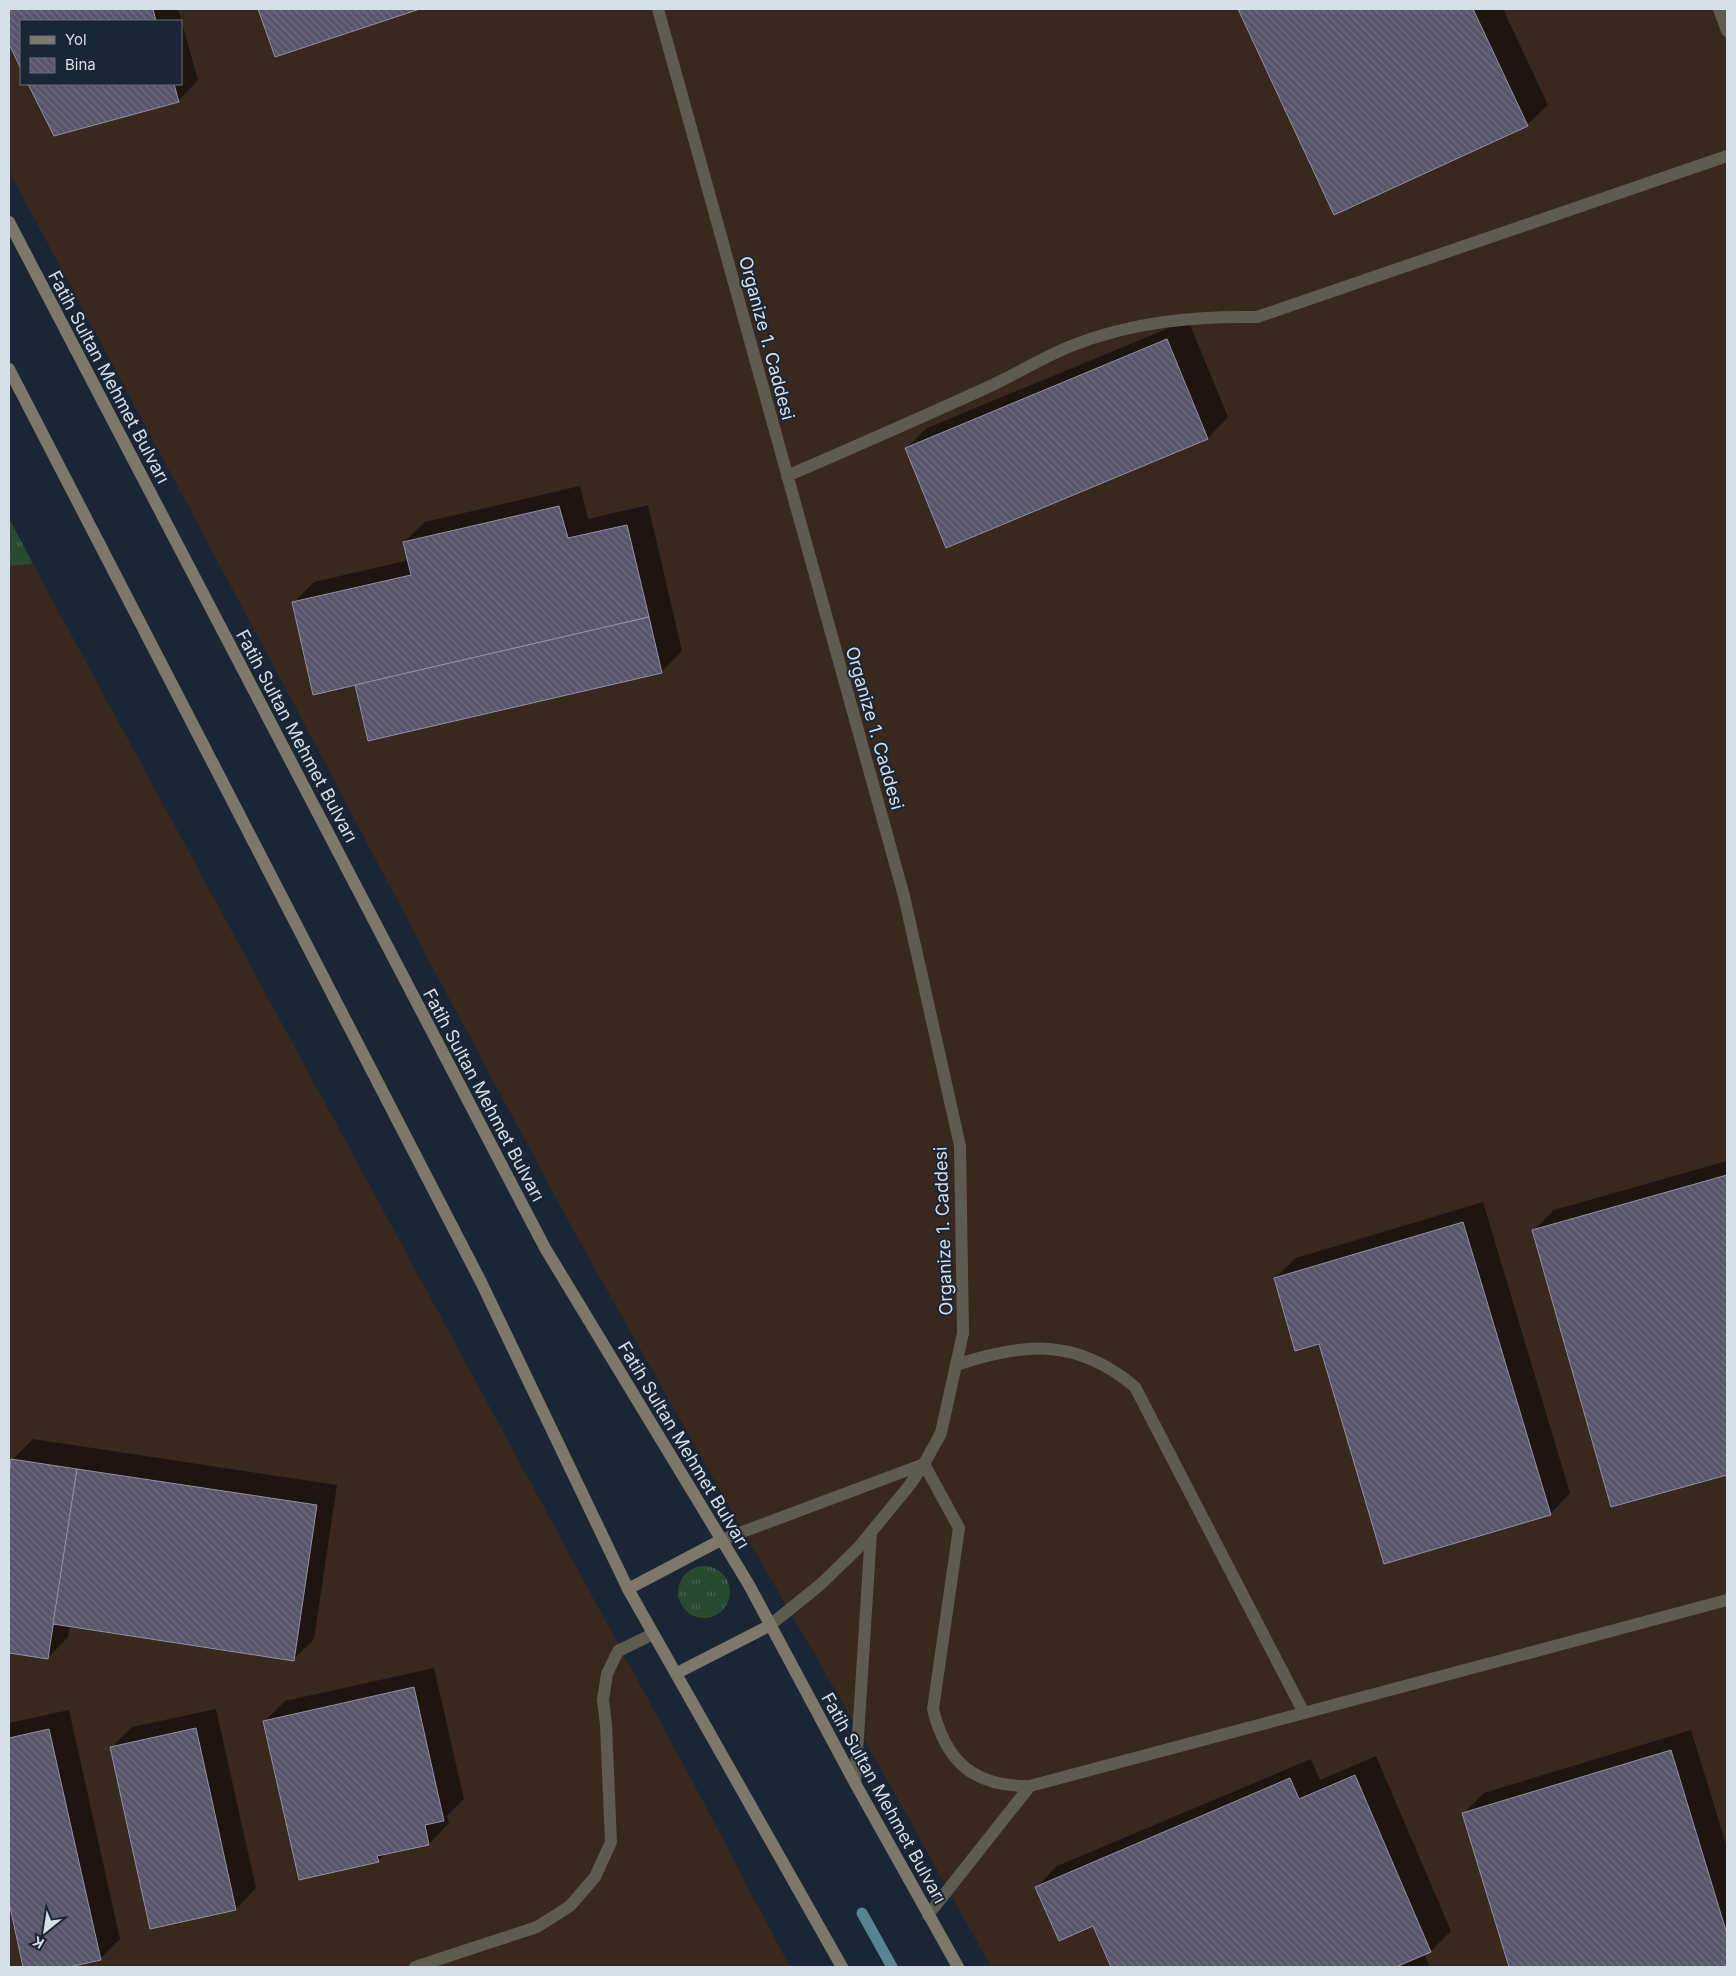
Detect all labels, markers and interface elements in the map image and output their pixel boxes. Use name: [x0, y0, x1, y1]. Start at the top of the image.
legend: [20, 20, 182, 85]
text: Yol: [65, 30, 87, 49]
text: Bina: [65, 55, 96, 74]
street label: Organize 1. Caddesi: [735, 254, 799, 422]
street label: Fatih Sultan Mehmet Bulvarı: [44, 267, 174, 487]
street label: Fatih Sultan Mehmet Bulvarı: [232, 626, 362, 846]
street label: Organize 1. Caddesi: [842, 644, 908, 812]
street label: Fatih Sultan Mehmet Bulvarı: [419, 985, 549, 1205]
street label: Organize 1. Caddesi: [930, 1146, 956, 1316]
street label: Fatih Sultan Mehmet Bulvarı: [614, 1338, 754, 1552]
street label: Fatih Sultan Mehmet Bulvarı: [817, 1689, 951, 1907]
north arrow: [20, 1906, 70, 1956]
text: K: [30, 1933, 47, 1953]

